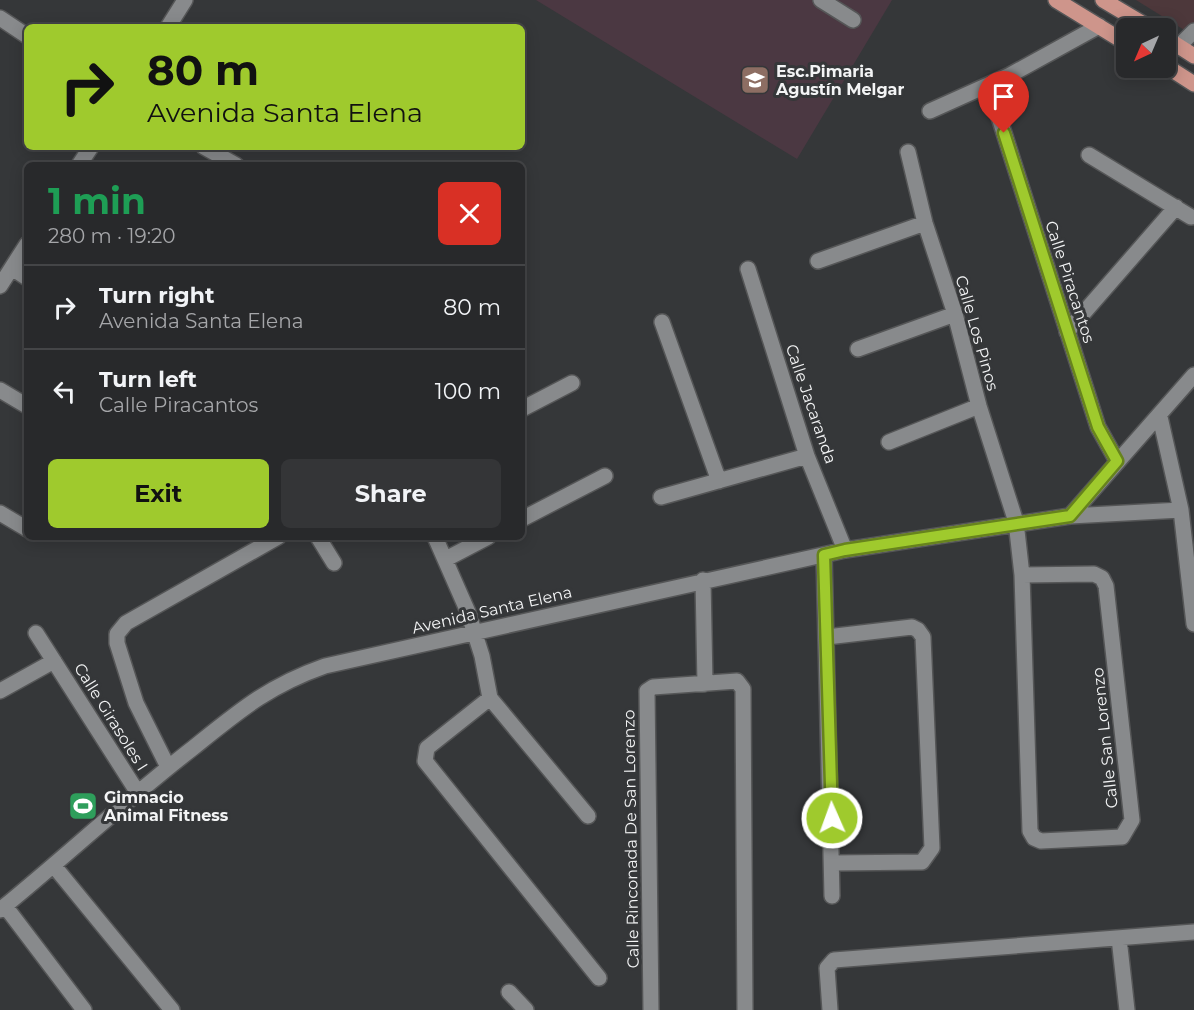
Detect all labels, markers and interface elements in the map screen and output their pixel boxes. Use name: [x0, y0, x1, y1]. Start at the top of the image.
north arrow: [1116, 18, 1176, 78]
map controls: [1116, 18, 1176, 78]
text: 80 m: [147, 44, 259, 96]
icon: right: [48, 48, 126, 126]
place label: Esc.Pimaria Agustín Melgar: [775, 62, 904, 99]
school or university icon: Esc.Pimaria Agustín Melgar: [739, 64, 771, 96]
pin: [978, 71, 1029, 133]
icon: arrive: [987, 80, 1020, 113]
text: Avenida Santa Elena: [147, 96, 423, 129]
text: 1 min: [48, 179, 146, 223]
button: close: [438, 182, 501, 245]
street label: Calle Piracantos: [1041, 218, 1099, 346]
text: 280 m · 19:20: [48, 224, 176, 248]
street label: Calle Los Pinos: [951, 273, 1003, 393]
text: Turn right: [99, 282, 214, 309]
icon: right: [48, 291, 81, 324]
text: 80 m: [443, 294, 501, 321]
text: Avenida Santa Elena: [99, 309, 303, 333]
street label: Calle Jacaranda: [782, 342, 840, 466]
text: Turn left: [99, 366, 197, 393]
icon: left: [48, 375, 81, 408]
text: 100 m: [435, 378, 501, 405]
text: Calle Piracantos: [99, 393, 258, 417]
button: Exit: [48, 459, 269, 528]
button: Share: [281, 459, 501, 528]
street label: Avenida Santa Elena: [410, 582, 574, 638]
street label: Calle Girasoles I: [70, 660, 152, 774]
street label: Calle San Lorenzo: [1088, 667, 1122, 809]
street label: Calle Rinconada De San Lorenzo: [619, 709, 643, 969]
position arrow: [800, 786, 864, 850]
place label: Gimnacio Animal Fitness: [103, 788, 229, 825]
sports icon: Gimnacio Animal Fitness: [67, 790, 99, 822]

